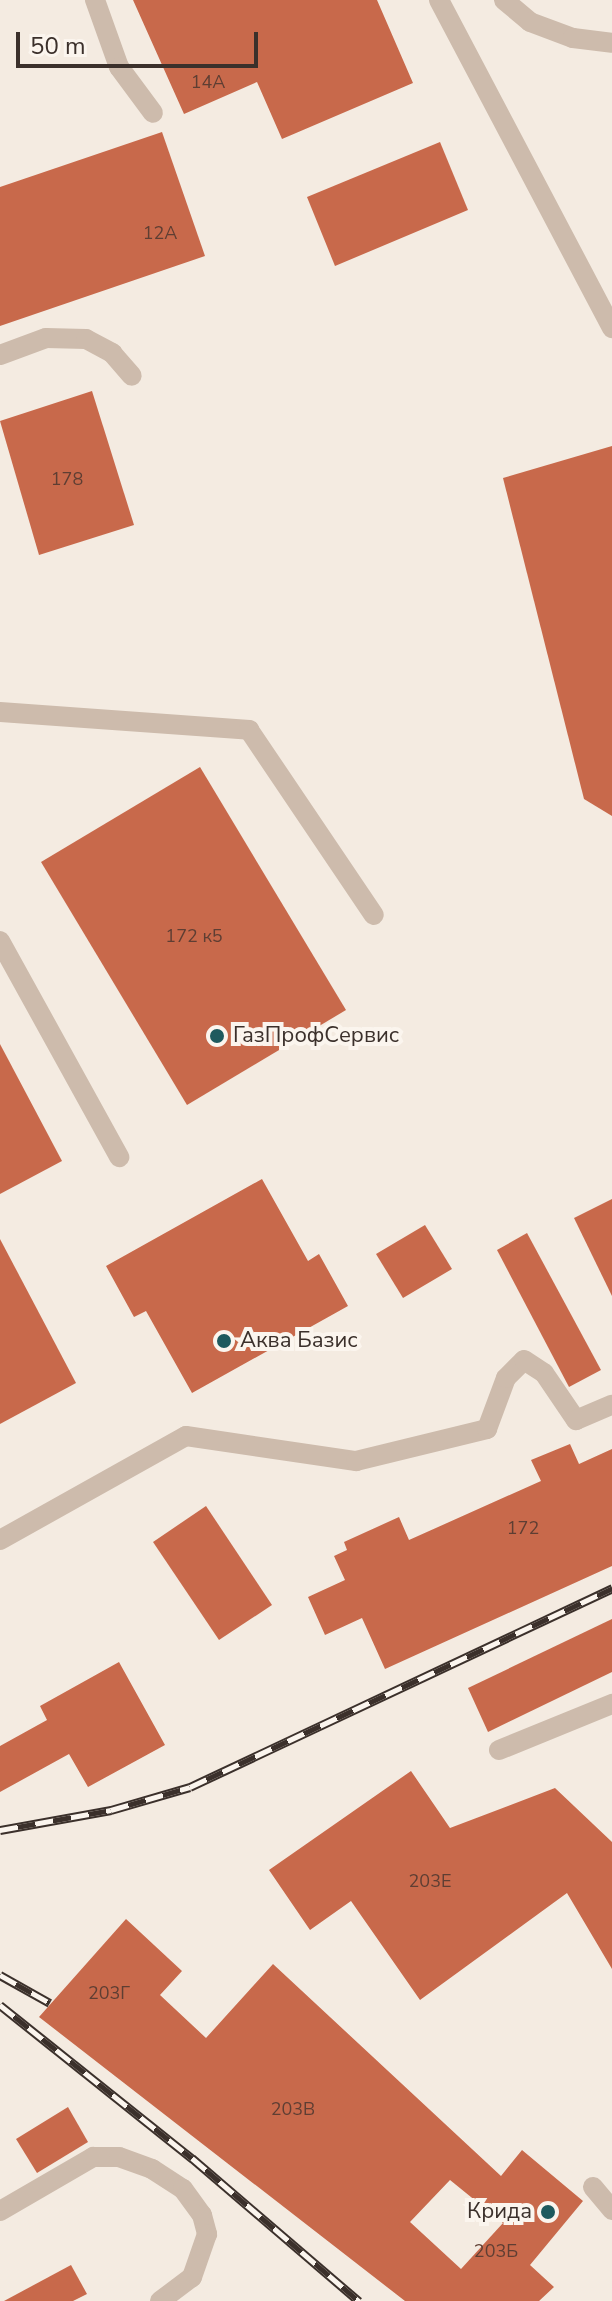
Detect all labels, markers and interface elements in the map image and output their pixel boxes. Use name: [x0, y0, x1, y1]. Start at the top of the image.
scale bar: [20, 16, 262, 66]
text: 50 m: [30, 30, 86, 62]
house number: 14А: [191, 71, 225, 93]
house number: 12А: [143, 222, 177, 244]
house number: 178: [51, 468, 83, 490]
house number: 172 к5: [165, 925, 223, 947]
place label: ГазПрофСервис: [233, 1023, 399, 1049]
marker: ГазПрофСервис: [208, 1027, 226, 1045]
place label: Аква Базис: [240, 1328, 358, 1354]
marker: Аква Базис: [215, 1332, 233, 1350]
house number: 172: [507, 1517, 539, 1539]
house number: 203Е: [409, 1870, 451, 1892]
house number: 203Г: [88, 1982, 130, 2004]
house number: 203В: [271, 2098, 315, 2120]
place label: Крида: [467, 2199, 532, 2225]
marker: Крида: [539, 2203, 557, 2221]
house number: 203Б: [474, 2240, 518, 2262]

